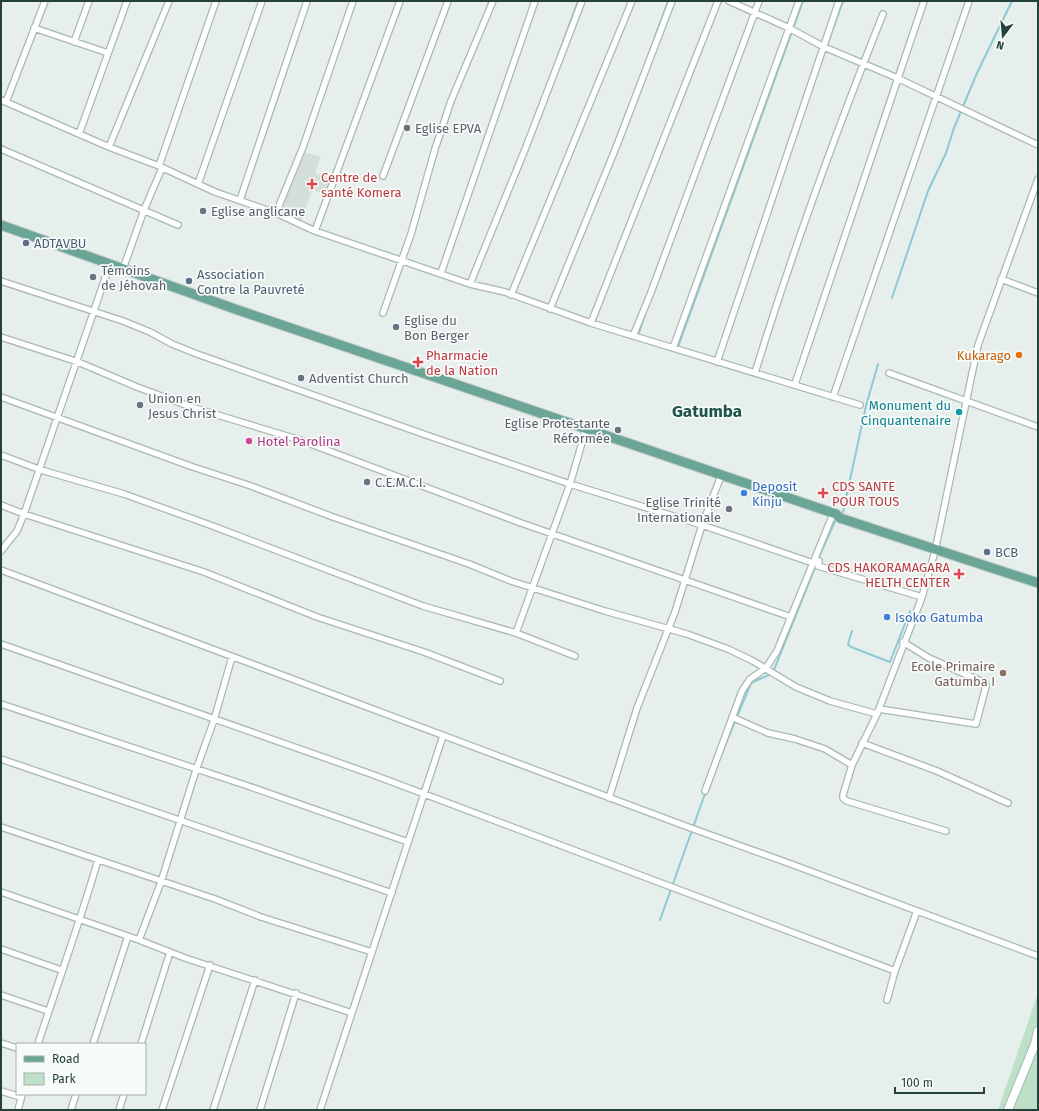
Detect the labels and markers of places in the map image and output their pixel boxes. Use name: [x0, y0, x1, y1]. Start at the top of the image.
place label: Eglise EPVA: [415, 121, 482, 136]
marker: Eglise EPVA: [402, 123, 412, 133]
place label: Centre de santé Komera: [321, 170, 402, 200]
marker: Centre de santé Komera: [306, 178, 318, 190]
place label: Eglise anglicane: [211, 204, 305, 219]
marker: Eglise anglicane: [198, 206, 208, 216]
place label: ADTAVBU: [34, 236, 86, 251]
marker: ADTAVBU: [21, 238, 31, 248]
place label: Témoins de Jéhovah: [101, 263, 166, 293]
place label: Association Contre la Pauvreté: [197, 267, 305, 297]
marker: Témoins de Jéhovah: [88, 272, 98, 282]
marker: Association Contre la Pauvreté: [184, 276, 194, 286]
place label: Eglise du Bon Berger: [404, 313, 469, 343]
marker: Eglise du Bon Berger: [391, 322, 401, 332]
place label: Pharmacie de la Nation: [426, 348, 498, 378]
place label: Kukarago: [957, 348, 1011, 363]
marker: Kukarago: [1014, 350, 1024, 360]
marker: Pharmacie de la Nation: [413, 357, 423, 367]
place label: Adventist Church: [309, 371, 409, 386]
marker: Adventist Church: [296, 373, 306, 383]
place label: Union en Jesus Christ: [148, 391, 217, 421]
place label: Monument du Cinquantenaire: [861, 398, 951, 428]
marker: Union en Jesus Christ: [135, 400, 145, 410]
marker: Monument du Cinquantenaire: [954, 407, 964, 417]
place label: Eglise Protestante Réformée: [504, 416, 610, 446]
marker: Eglise Protestante Réformée: [613, 425, 623, 435]
place label: Hotel Parolina: [257, 434, 341, 449]
marker: Hotel Parolina: [244, 436, 254, 446]
place label: C.E.M.C.I.: [375, 475, 426, 490]
marker: C.E.M.C.I.: [362, 477, 372, 487]
place label: Deposit Kinju: [752, 479, 798, 509]
place label: CDS SANTE POUR TOUS: [832, 479, 899, 509]
marker: CDS SANTE POUR TOUS: [817, 487, 829, 499]
marker: Deposit Kinju: [739, 488, 749, 498]
place label: Eglise Trinité Internationale: [637, 495, 721, 525]
marker: Eglise Trinité Internationale: [724, 504, 734, 514]
place label: BCB: [995, 545, 1018, 560]
marker: BCB: [982, 547, 992, 557]
place label: CDS HAKORAMAGARA HELTH CENTER: [827, 560, 951, 590]
marker: CDS HAKORAMAGARA HELTH CENTER: [953, 568, 965, 580]
place label: Isoko Gatumba: [895, 610, 983, 625]
marker: Isoko Gatumba: [882, 612, 892, 622]
place label: Ecole Primaire Gatumba I: [911, 659, 995, 689]
marker: Ecole Primaire Gatumba I: [998, 668, 1008, 678]

